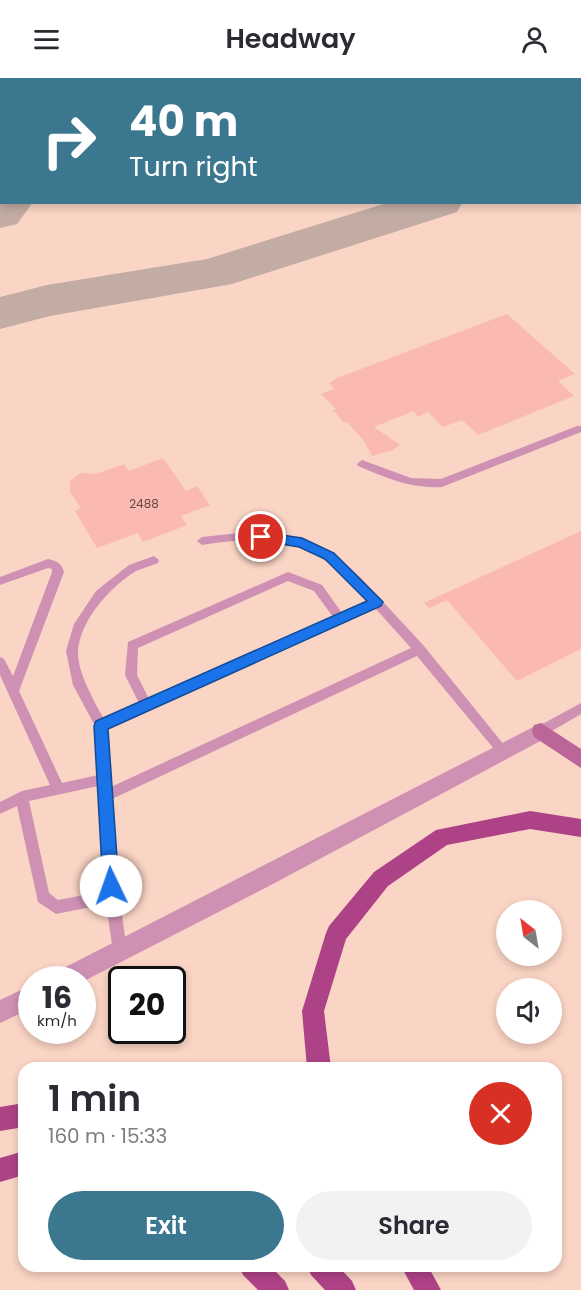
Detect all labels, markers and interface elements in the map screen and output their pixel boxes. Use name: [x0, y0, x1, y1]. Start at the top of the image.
text: Headway: [225, 20, 356, 57]
icon: menu: [30, 23, 63, 56]
icon: person: [518, 23, 551, 56]
text: 40 m: [129, 92, 238, 151]
icon: right: [30, 102, 108, 180]
text: Turn right: [129, 148, 258, 185]
house number: 2488: [129, 495, 159, 512]
pin: [235, 511, 286, 562]
icon: arrive: [244, 520, 277, 553]
position arrow: [79, 854, 143, 918]
north arrow: [496, 900, 562, 966]
map controls: [496, 900, 562, 1044]
speed limit sign: 20: [108, 966, 186, 1044]
text: 16: [42, 976, 72, 1019]
button: sound: [496, 978, 562, 1044]
text: km/h: [37, 1010, 77, 1031]
text: 1 min: [48, 1073, 141, 1124]
button: close: [469, 1082, 532, 1145]
text: 160 m · 15:33: [48, 1122, 167, 1150]
button: Exit: [48, 1191, 284, 1260]
button: Share: [296, 1191, 532, 1260]

